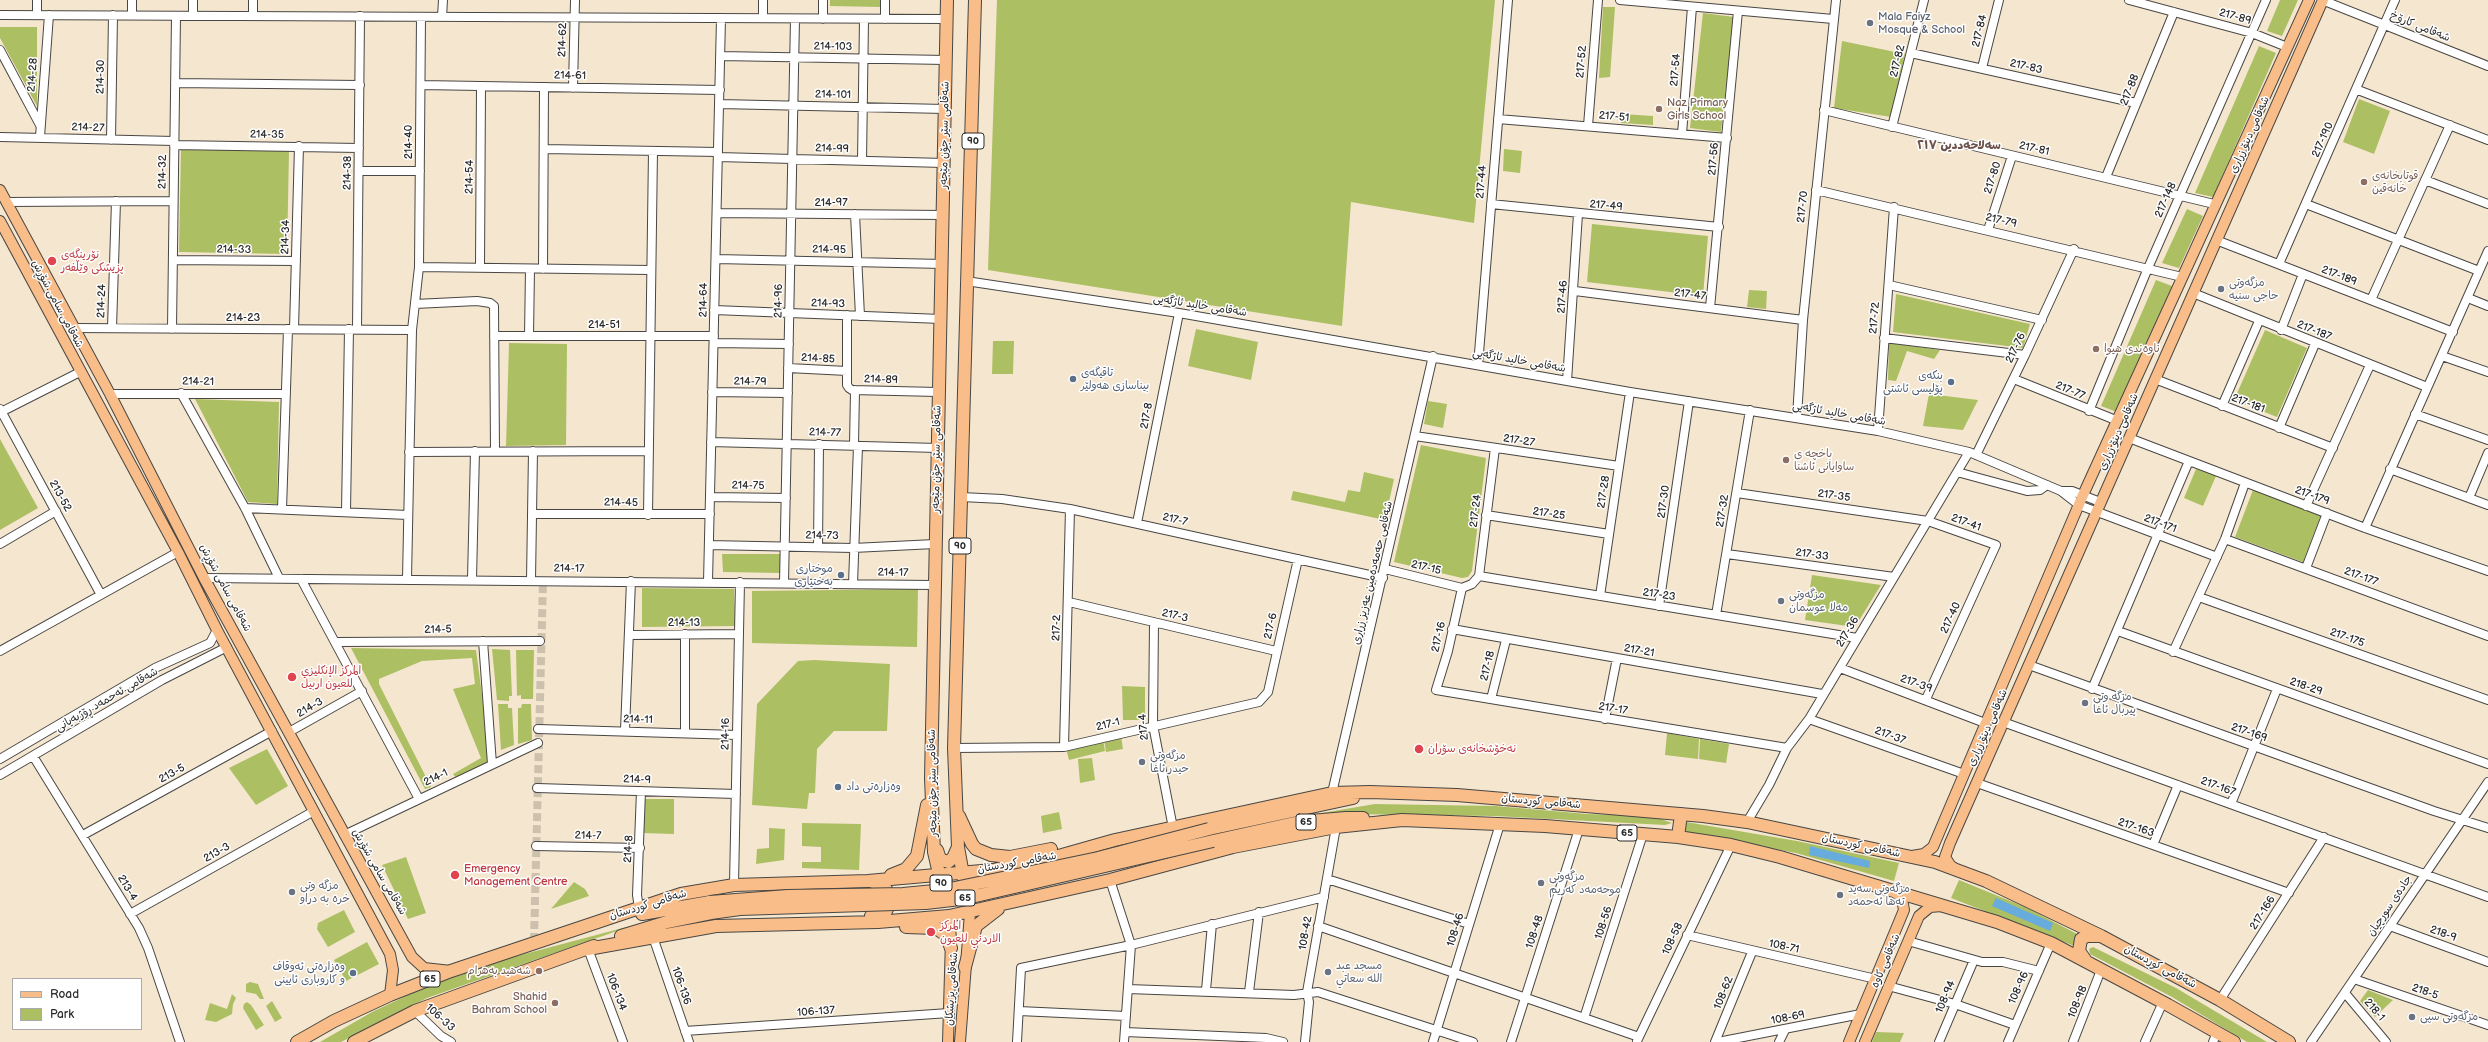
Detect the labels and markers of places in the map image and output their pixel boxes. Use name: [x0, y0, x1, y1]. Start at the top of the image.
place label: Mala Faiyz Mosque & School: [1878, 10, 1965, 36]
marker: Mala Faiyz Mosque & School: [1865, 18, 1875, 28]
place label: Naz Primary Girls School: [1667, 96, 1728, 122]
marker: Naz Primary Girls School: [1654, 104, 1664, 114]
place label: قوتابخانەی خانەقین: [2372, 169, 2418, 195]
marker: قوتابخانەی خانەقین: [2359, 177, 2369, 187]
place label: نۆرینگەی پزیشکی وێڵفەر: [61, 248, 124, 274]
marker: نۆرینگەی پزیشکی وێڵفەر: [46, 255, 58, 267]
place label: مزگەوتی حاجی سنیە: [2229, 276, 2279, 302]
marker: مزگەوتی حاجی سنیە: [2216, 284, 2226, 294]
place label: ناوەندی هیوا: [2104, 342, 2160, 356]
marker: ناوەندی هیوا: [2091, 344, 2101, 354]
place label: تاقیگەی بیناسازی هەولێر: [1081, 366, 1149, 392]
place label: بنکەی پۆلیسی ئاشتی: [1883, 369, 1943, 395]
marker: تاقیگەی بیناسازی هەولێر: [1068, 374, 1078, 384]
marker: بنکەی پۆلیسی ئاشتی: [1946, 377, 1956, 387]
place label: باخچه ى ساوايانى ئاشنا: [1794, 447, 1854, 473]
marker: باخچه ى ساوايانى ئاشنا: [1781, 455, 1791, 465]
place label: موختاری بە‌ختیاری: [794, 562, 833, 588]
marker: موختاری بە‌ختیاری: [836, 570, 846, 580]
place label: مزگەوتی مەلا عوسمان: [1789, 588, 1848, 614]
marker: مزگەوتی مەلا عوسمان: [1776, 596, 1786, 606]
place label: المركز الإنكليزي للعيون اربيل: [301, 664, 361, 690]
marker: المركز الإنكليزي للعيون اربيل: [286, 671, 298, 683]
place label: مزگه وتى پيربال ئاغا: [2093, 690, 2136, 716]
marker: مزگه وتى پيربال ئاغا: [2080, 698, 2090, 708]
place label: نەخۆشخانەی سۆران: [1428, 742, 1516, 756]
marker: نەخۆشخانەی سۆران: [1413, 743, 1425, 755]
place label: مزگەوتی حیدر ئاغا: [1150, 749, 1189, 775]
marker: مزگەوتی حیدر ئاغا: [1137, 757, 1147, 767]
place label: وەزارەتی داد: [846, 780, 901, 794]
marker: وەزارەتی داد: [833, 782, 843, 792]
place label: Emergency Management Centre: [464, 862, 567, 888]
marker: Emergency Management Centre: [449, 869, 461, 881]
place label: مزگەوتی موحەمەد کەریم: [1549, 870, 1621, 896]
marker: مزگەوتی موحەمەد کەریم: [1536, 878, 1546, 888]
place label: مزگه وتى خره به دراو: [300, 879, 350, 905]
place label: مزگەوتی سەید تەها ئەحمەد: [1848, 882, 1910, 908]
marker: مزگه وتى خره به دراو: [287, 887, 297, 897]
marker: مزگەوتی سەید تەها ئەحمەد: [1835, 890, 1845, 900]
place label: المركز الاردني للعيون: [940, 919, 1001, 945]
marker: المركز الاردني للعيون: [925, 926, 937, 938]
place label: مسجد عبد الله سعاتي: [1336, 959, 1382, 985]
place label: وەزارەتی ئەوقاف و کاروباری ئایینی: [272, 960, 345, 986]
place label: شەهید بەهرام: [467, 964, 531, 978]
marker: شەهید بەهرام: [534, 966, 544, 976]
marker: مسجد عبد الله سعاتي: [1323, 967, 1333, 977]
marker: وەزارەتی ئەوقاف و کاروباری ئایینی: [348, 968, 358, 978]
place label: Shahid Bahram School: [472, 990, 547, 1016]
marker: Shahid Bahram School: [550, 998, 560, 1008]
place label: مزگەوتی سپی: [2420, 1010, 2478, 1024]
marker: مزگەوتی سپی: [2407, 1012, 2417, 1022]

